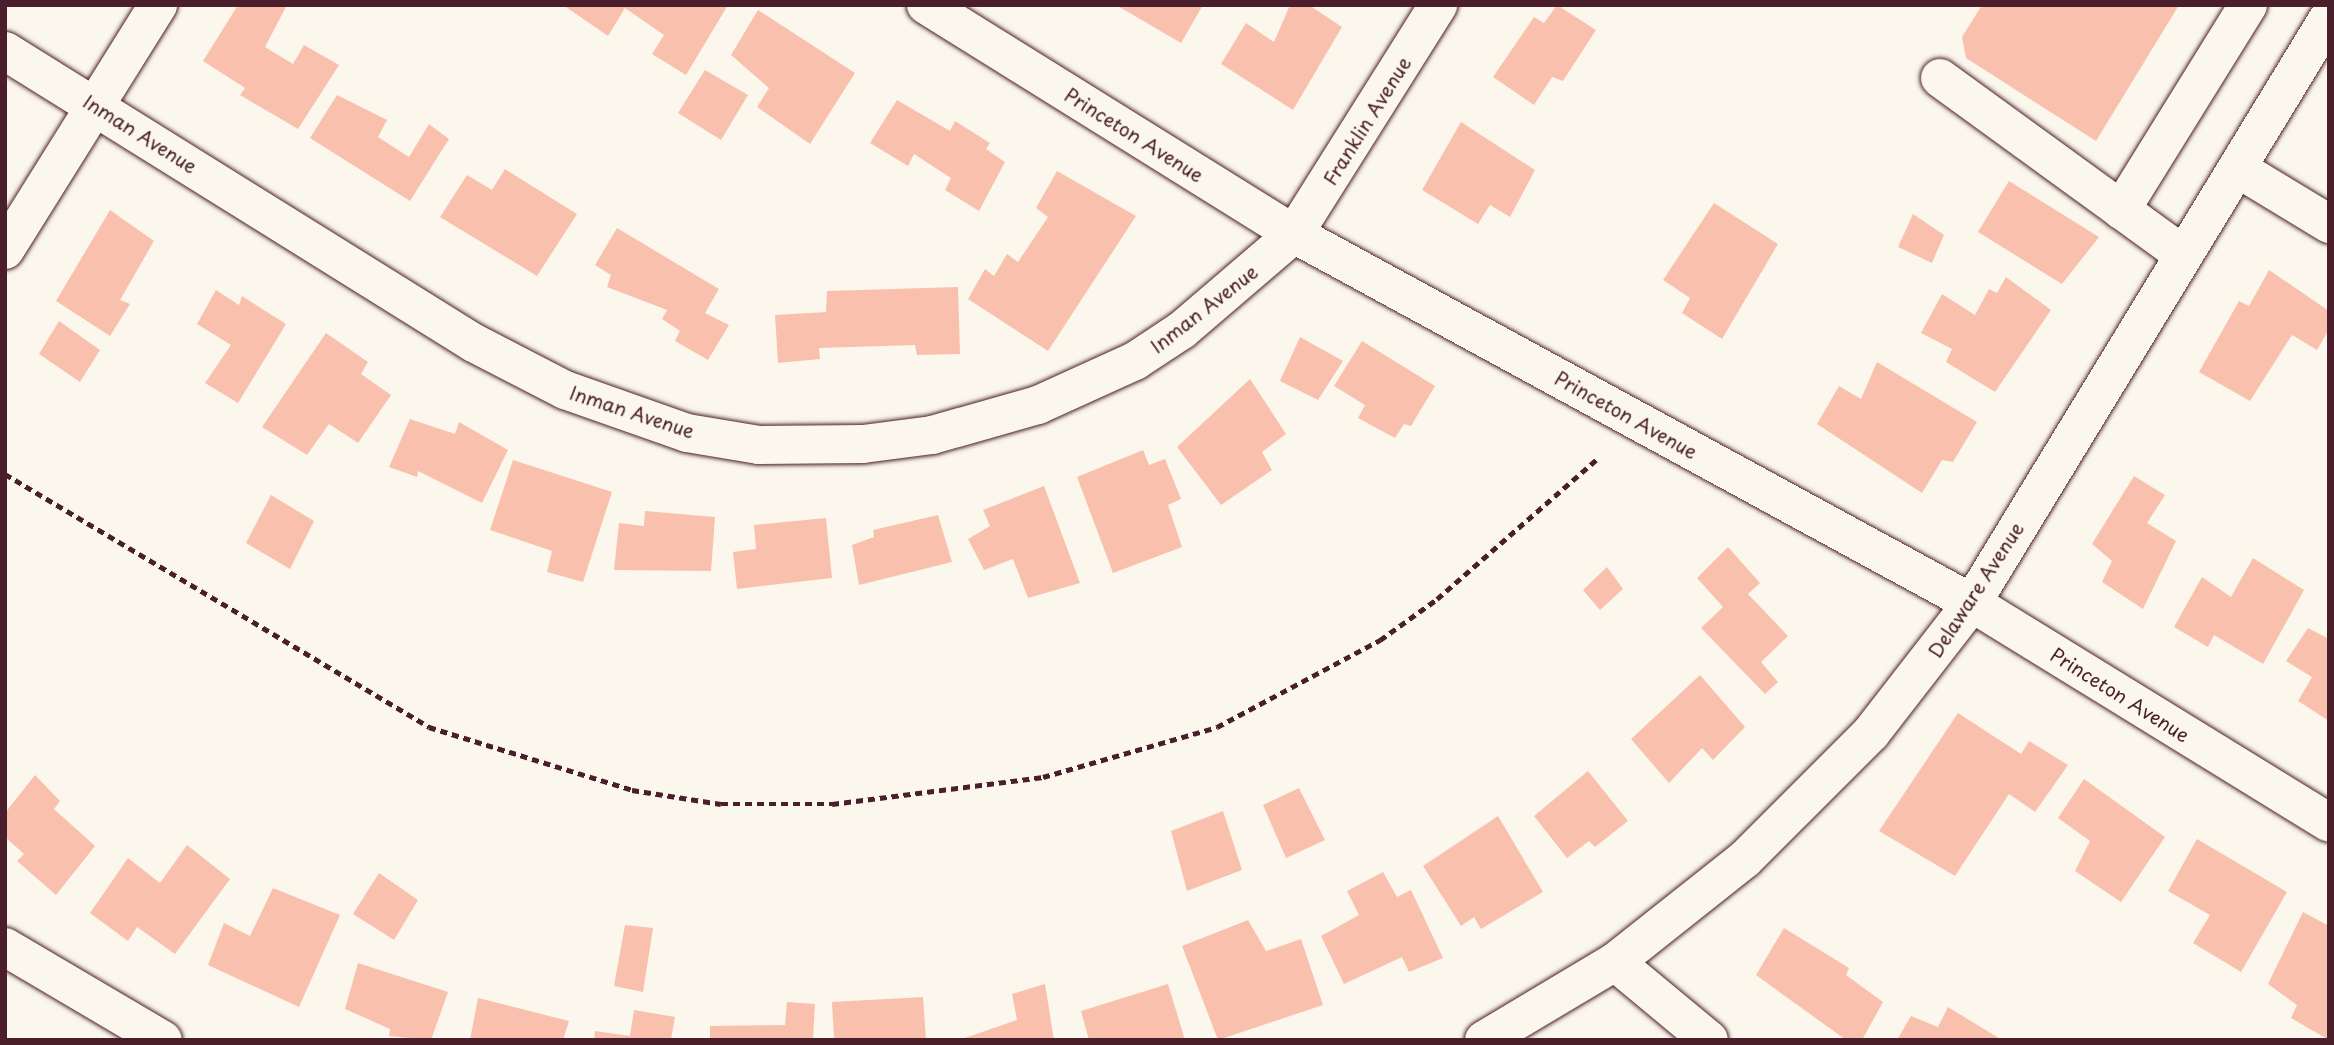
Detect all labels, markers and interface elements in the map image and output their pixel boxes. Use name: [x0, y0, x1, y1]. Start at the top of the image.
street label: Franklin Avenue: [1318, 53, 1416, 189]
street label: Princeton Avenue: [1061, 84, 1207, 186]
street label: Inman Avenue: [79, 90, 201, 178]
street label: Inman Avenue: [1146, 260, 1262, 358]
street label: Princeton Avenue: [1552, 367, 1700, 463]
street label: Inman Avenue: [567, 381, 697, 443]
street label: Delaware Avenue: [1924, 518, 2028, 662]
street label: Princeton Avenue: [2047, 644, 2193, 746]

